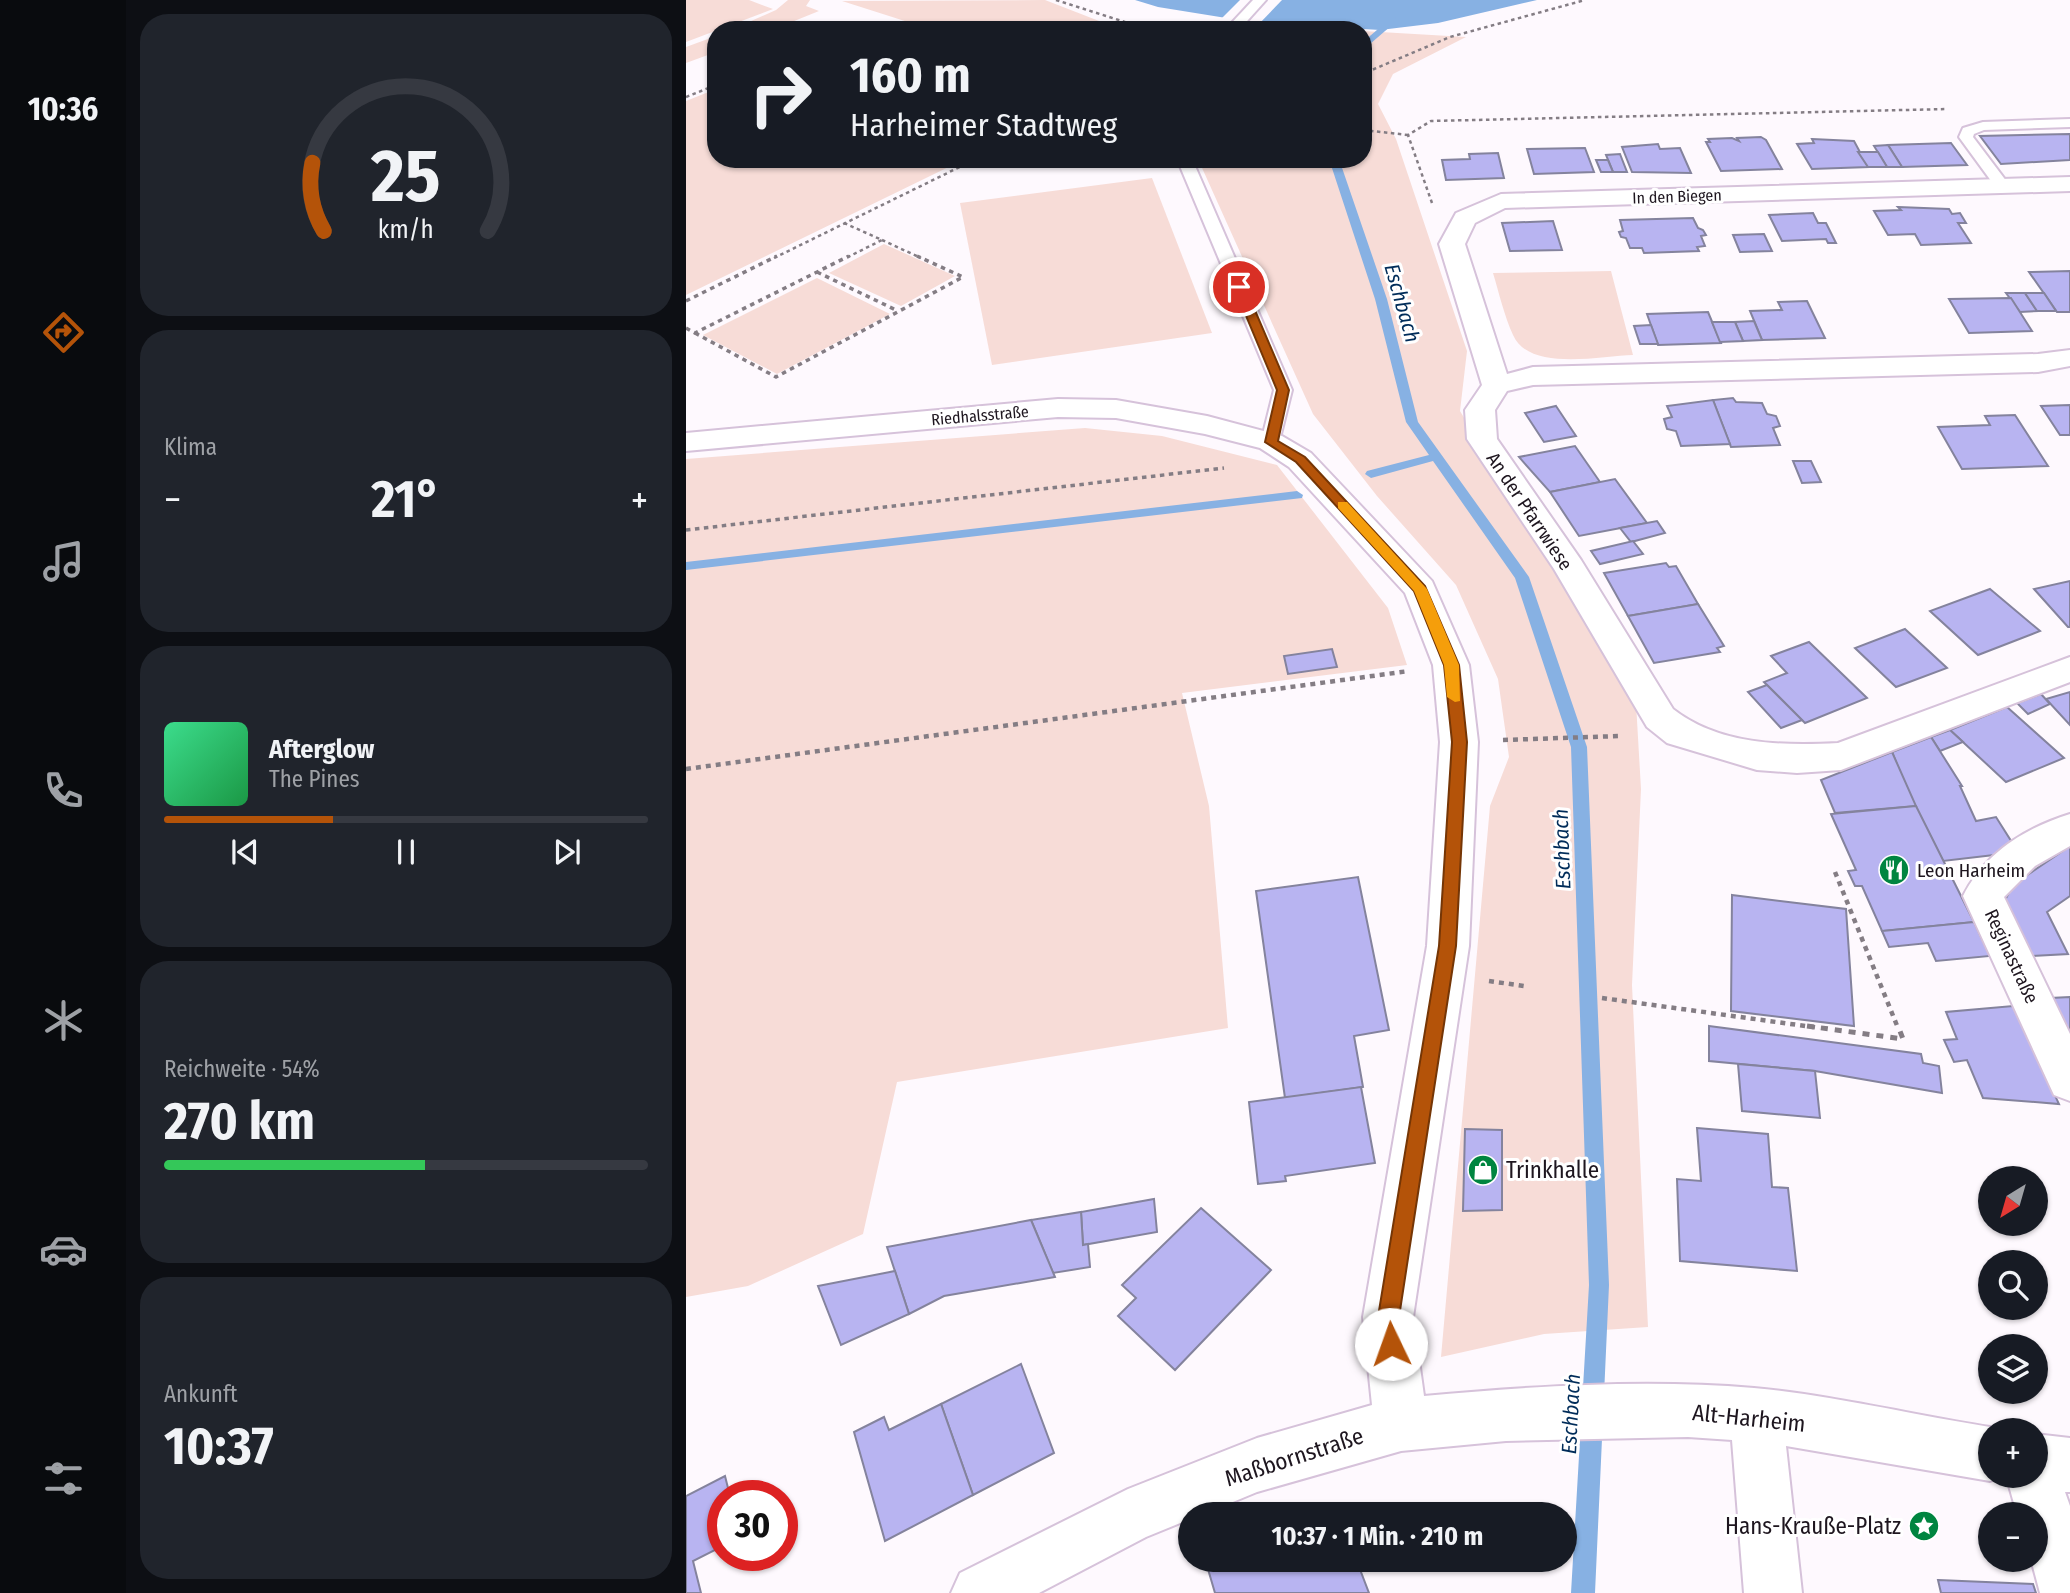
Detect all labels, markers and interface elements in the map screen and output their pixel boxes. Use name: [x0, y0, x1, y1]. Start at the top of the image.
text: 160 m: [850, 46, 971, 105]
icon: right: [735, 49, 826, 140]
text: 10:36: [28, 90, 98, 128]
text: Harheimer Stadtweg: [850, 106, 1117, 144]
text: 25: [370, 133, 441, 220]
street label: In den Biegen: [1632, 185, 1722, 208]
text: km/h: [378, 215, 434, 245]
pin: [1209, 257, 1269, 317]
water label: Eschbach: [1378, 261, 1426, 345]
icon: arrive: [1220, 268, 1258, 306]
icon: directions: [39, 308, 88, 357]
street label: Riedhalsstraße: [931, 402, 1030, 429]
text: Klima: [164, 433, 217, 461]
street label: An der Pfarrwiese: [1482, 448, 1577, 575]
text: 21°: [371, 468, 441, 531]
text: −: [164, 477, 181, 523]
text: +: [631, 477, 648, 523]
icon: music: [39, 537, 88, 586]
text: Afterglow: [269, 734, 374, 765]
text: The Pines: [269, 765, 360, 793]
icon: phone: [39, 766, 88, 815]
water label: Eschbach: [1548, 808, 1576, 890]
icon: previous: [226, 833, 264, 871]
icon: pause: [387, 833, 425, 871]
icon: next: [548, 833, 586, 871]
restaurant icon: Leon Harheim: [1877, 853, 1911, 887]
place label: Leon Harheim: [1917, 859, 2025, 882]
street label: Reginastraße: [1980, 905, 2043, 1007]
icon: climate: [39, 996, 88, 1045]
text: Reichweite · 54%: [164, 1055, 320, 1083]
text: 270 km: [164, 1090, 315, 1153]
shop icon: Trinkhalle: [1466, 1153, 1500, 1187]
place label: Trinkhalle: [1506, 1156, 1599, 1184]
north arrow: [1978, 1166, 2048, 1236]
map controls: [1978, 1166, 2048, 1572]
icon: car: [39, 1225, 88, 1274]
button: search: [1978, 1250, 2048, 1320]
position arrow: [1354, 1307, 1428, 1381]
button: layers: [1978, 1334, 2048, 1404]
water label: Eschbach: [1556, 1373, 1586, 1455]
text: Ankunft: [164, 1380, 238, 1408]
street label: Alt-Harheim: [1691, 1398, 1807, 1438]
text: 10:37: [164, 1415, 274, 1478]
button: +: [1978, 1418, 2048, 1488]
street label: Maßbornstraße: [1221, 1421, 1367, 1493]
icon: filters: [39, 1454, 88, 1503]
speed limit sign: 30: [707, 1480, 798, 1571]
button: −: [1978, 1502, 2048, 1572]
place icon: Hans-Krauße-Platz: [1907, 1509, 1941, 1543]
place label: Hans-Krauße-Platz: [1725, 1512, 1901, 1540]
text: 10:37 · 1 Min. · 210 m: [1272, 1521, 1483, 1552]

